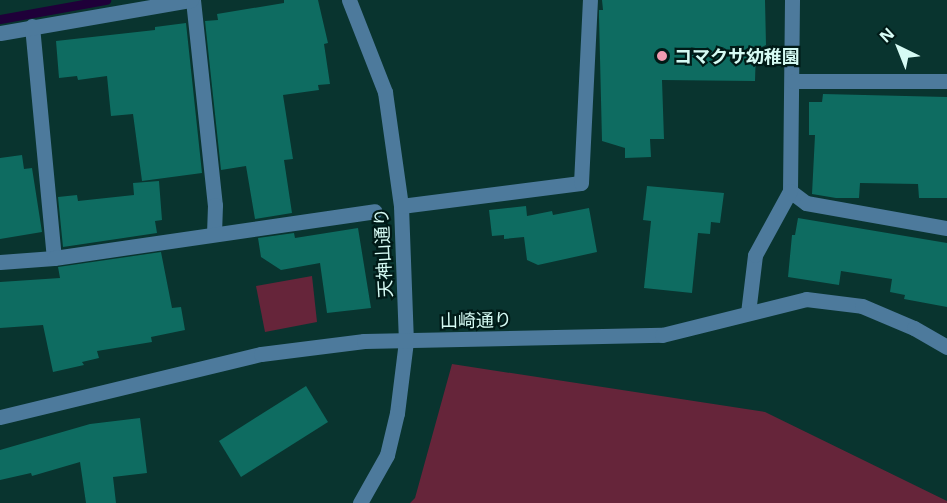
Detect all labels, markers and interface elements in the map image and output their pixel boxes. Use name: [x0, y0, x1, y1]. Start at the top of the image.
north arrow: [869, 18, 929, 78]
text: N: [874, 22, 899, 47]
place label: コマクサ幼稚園: [674, 45, 800, 67]
marker: コマクサ幼稚園: [655, 49, 669, 63]
street label: 天神山通り: [370, 207, 396, 299]
street label: 山崎通り: [440, 309, 512, 331]

